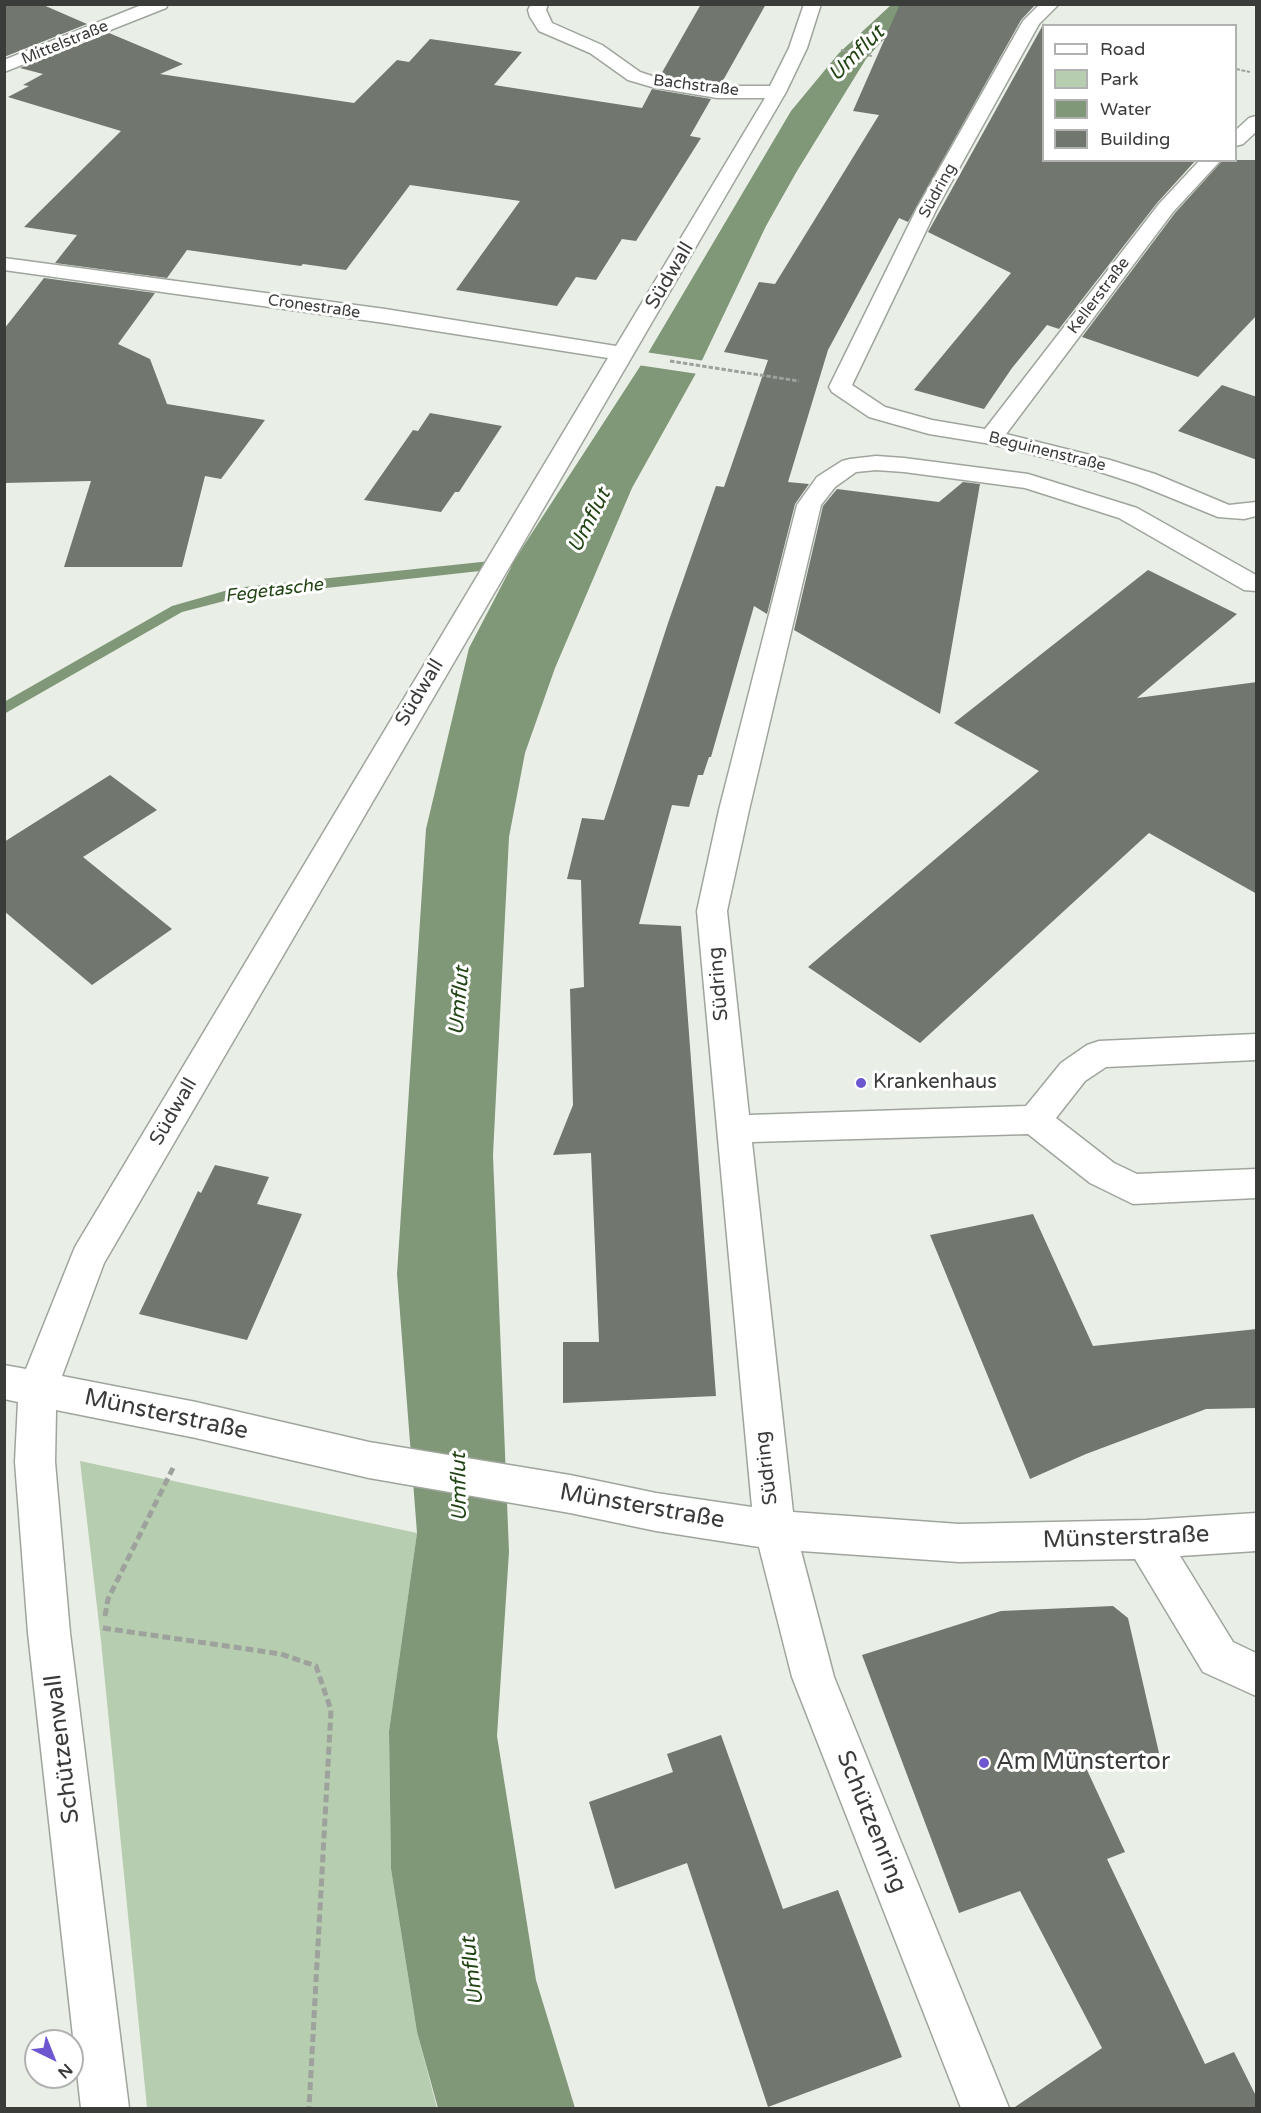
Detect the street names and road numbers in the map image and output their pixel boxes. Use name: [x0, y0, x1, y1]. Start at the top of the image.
street label: Mittelstraße: [19, 17, 111, 69]
street label: Bachstraße: [652, 71, 740, 101]
street label: Südring: [915, 160, 961, 222]
street label: Südwall: [641, 238, 699, 314]
street label: Kellerstraße: [1064, 254, 1134, 338]
street label: Cronestraße: [267, 291, 361, 323]
street label: Beguinenstraße: [986, 428, 1108, 476]
street label: Südwall: [391, 655, 449, 731]
street label: Südring: [704, 946, 734, 1022]
street label: Südwall: [145, 1074, 203, 1150]
street label: Münsterstraße: [81, 1384, 251, 1446]
street label: Südring: [751, 1430, 783, 1506]
street label: Münsterstraße: [557, 1478, 727, 1536]
street label: Münsterstraße: [1042, 1521, 1210, 1555]
street label: Schützenwall: [40, 1673, 86, 1825]
street label: Schützenring: [829, 1747, 913, 1897]

